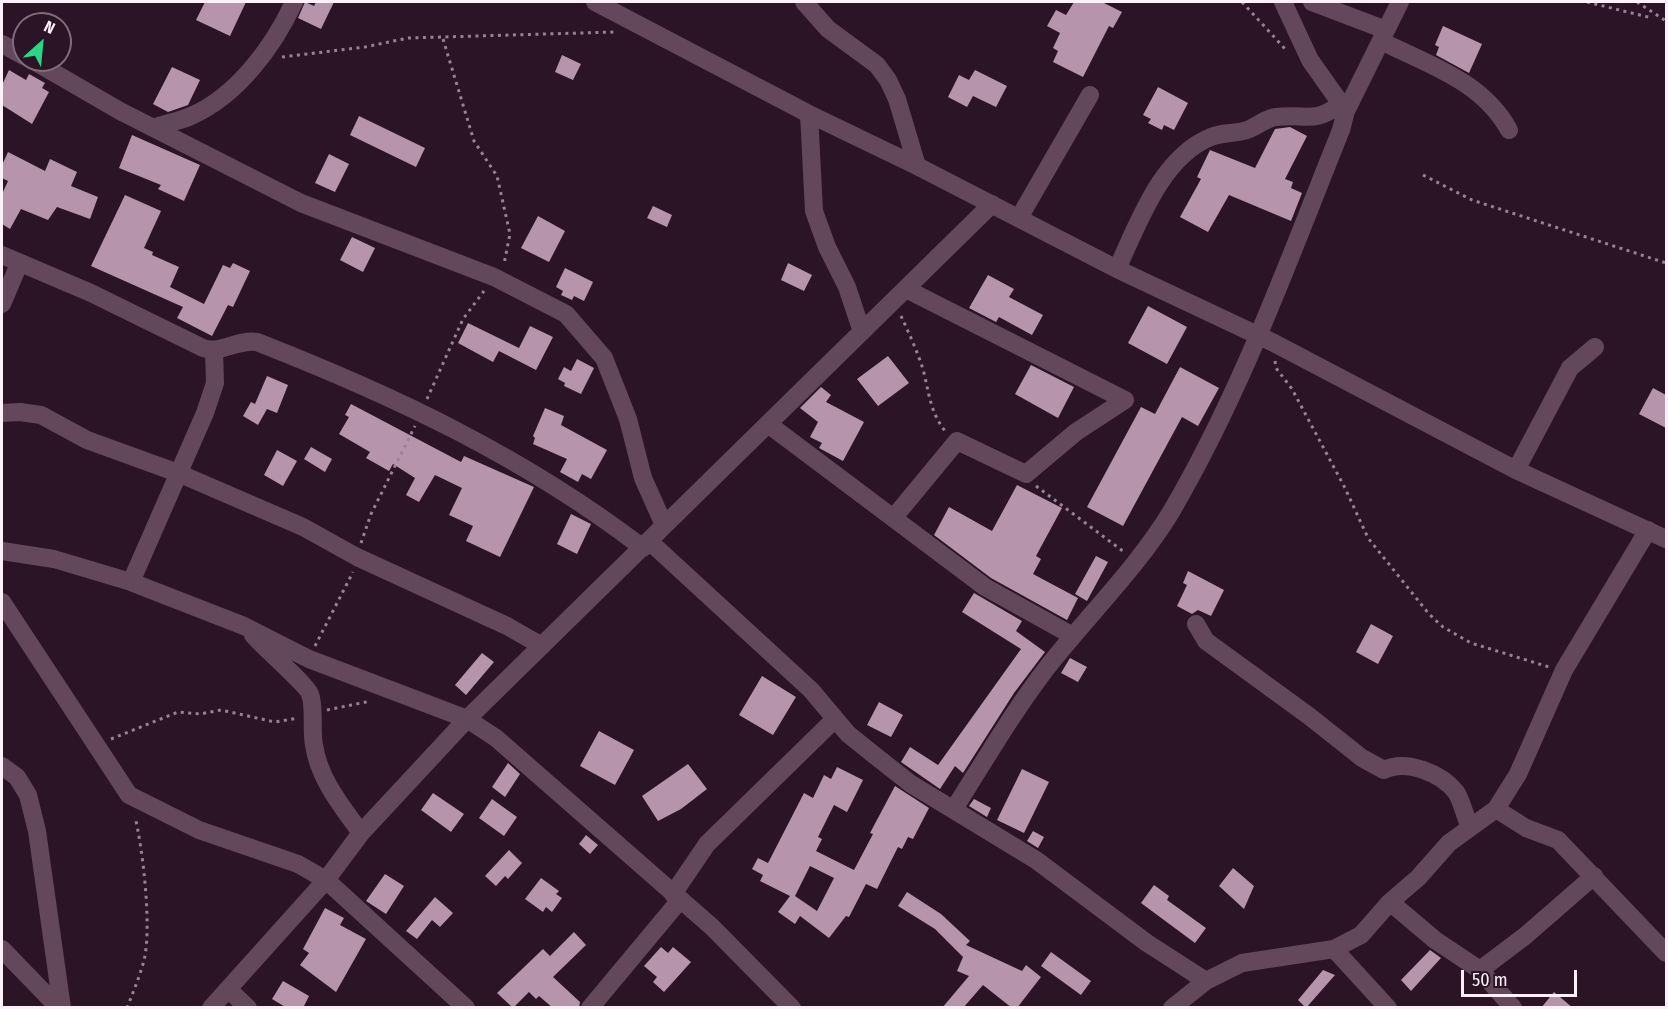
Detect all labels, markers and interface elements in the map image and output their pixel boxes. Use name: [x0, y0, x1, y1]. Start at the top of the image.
north arrow: [12, 12, 72, 72]
text: N: [41, 17, 58, 38]
scale bar: [1464, 958, 1580, 996]
text: 50 m: [1472, 969, 1508, 991]

